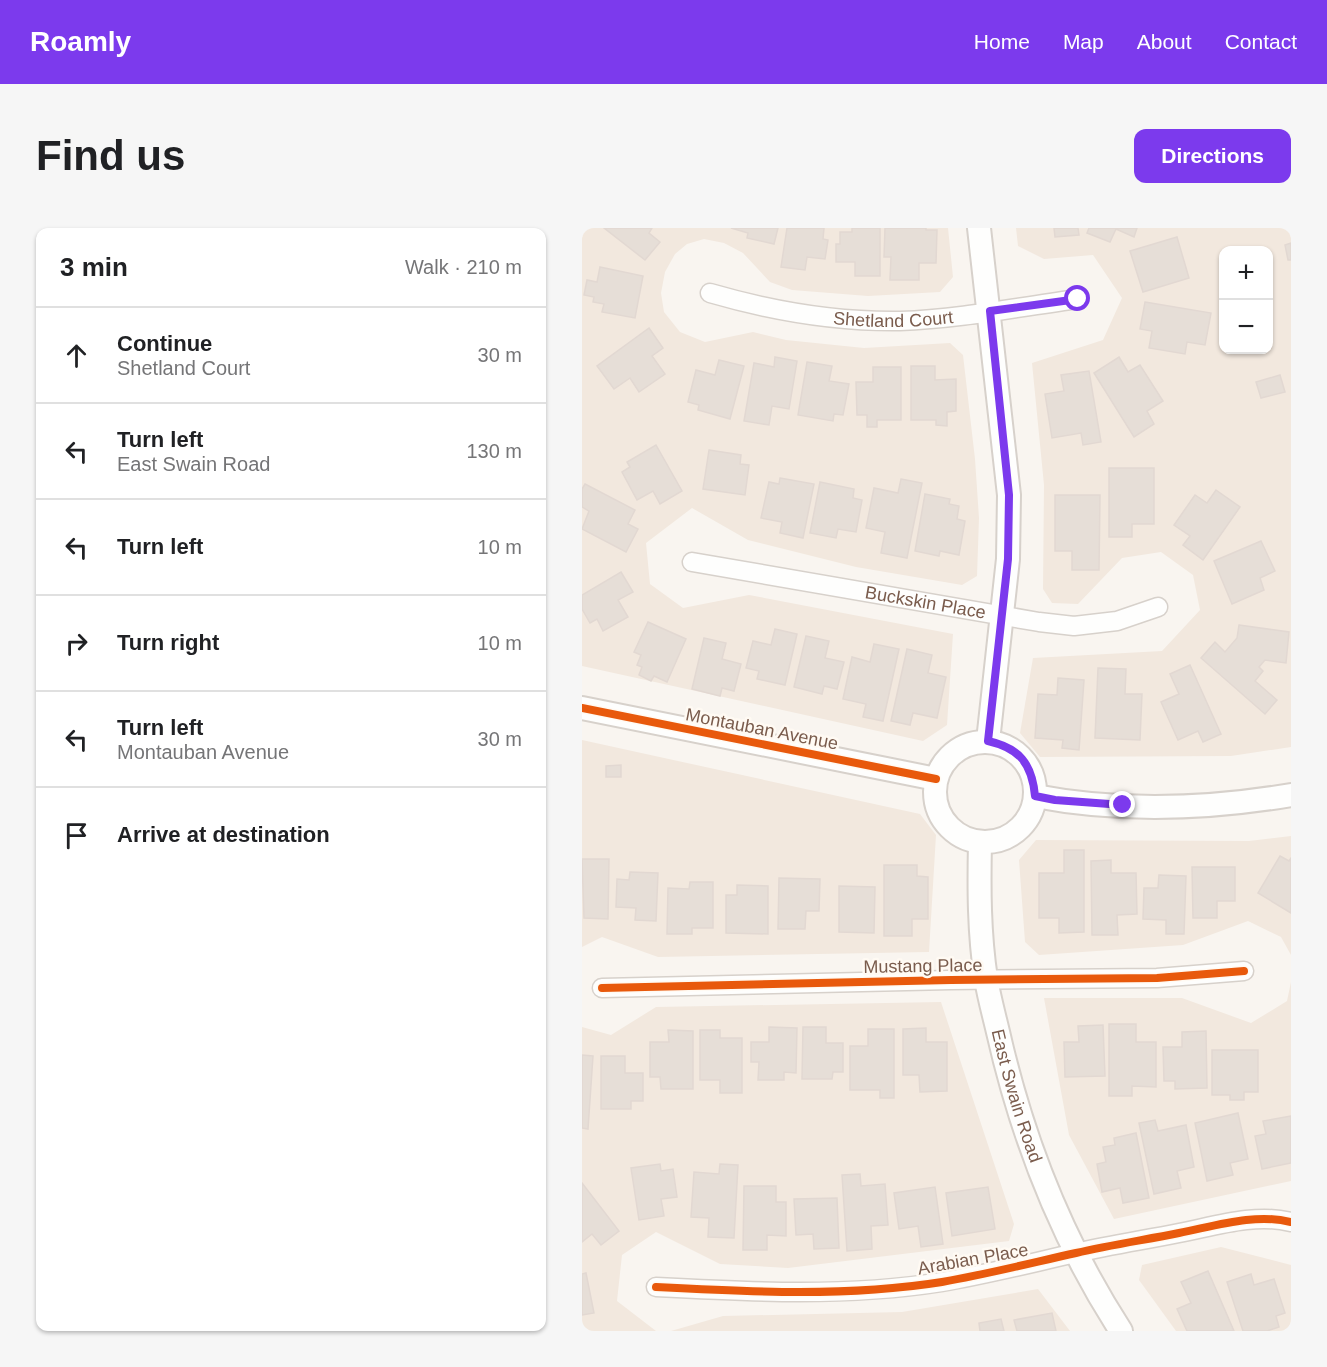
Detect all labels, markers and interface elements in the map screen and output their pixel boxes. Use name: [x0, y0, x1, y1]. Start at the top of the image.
text: Roamly: [30, 26, 131, 57]
text: Home: [974, 30, 1030, 53]
text: Map: [1063, 30, 1104, 53]
text: About: [1137, 30, 1192, 53]
text: Contact: [1225, 30, 1297, 53]
button: Directions: [1134, 129, 1291, 183]
text: Find us: [36, 132, 185, 179]
map controls: [1219, 246, 1273, 354]
button: +: [1219, 246, 1273, 300]
text: 3 min: [60, 252, 128, 282]
text: Walk · 210 m: [405, 256, 522, 278]
route start: [1064, 285, 1090, 311]
button: −: [1219, 300, 1273, 354]
street label: Shetland Court: [832, 307, 954, 331]
text: Continue: [117, 331, 212, 356]
icon: ahead: [60, 339, 93, 372]
text: 30 m: [478, 344, 522, 366]
text: Shetland Court: [117, 357, 250, 379]
text: Turn left: [117, 427, 203, 452]
icon: left: [60, 435, 93, 468]
text: 130 m: [466, 440, 522, 462]
text: East Swain Road: [117, 453, 270, 475]
icon: left: [60, 531, 93, 564]
text: Turn left: [117, 534, 203, 559]
text: 10 m: [478, 536, 522, 558]
street label: Buckskin Place: [864, 582, 987, 623]
icon: right: [60, 627, 93, 660]
text: Turn right: [117, 630, 219, 655]
text: 10 m: [478, 632, 522, 654]
street label: Montauban Avenue: [684, 704, 840, 754]
text: Turn left: [117, 715, 203, 740]
icon: left: [60, 723, 93, 756]
text: 30 m: [478, 728, 522, 750]
text: Montauban Avenue: [117, 741, 289, 763]
route end: [1109, 791, 1135, 817]
icon: arrive: [60, 819, 93, 852]
text: Arrive at destination: [117, 822, 330, 847]
street label: Mustang Place: [863, 955, 983, 977]
street label: East Swain Road: [988, 1027, 1046, 1165]
street label: Arabian Place: [916, 1239, 1030, 1279]

